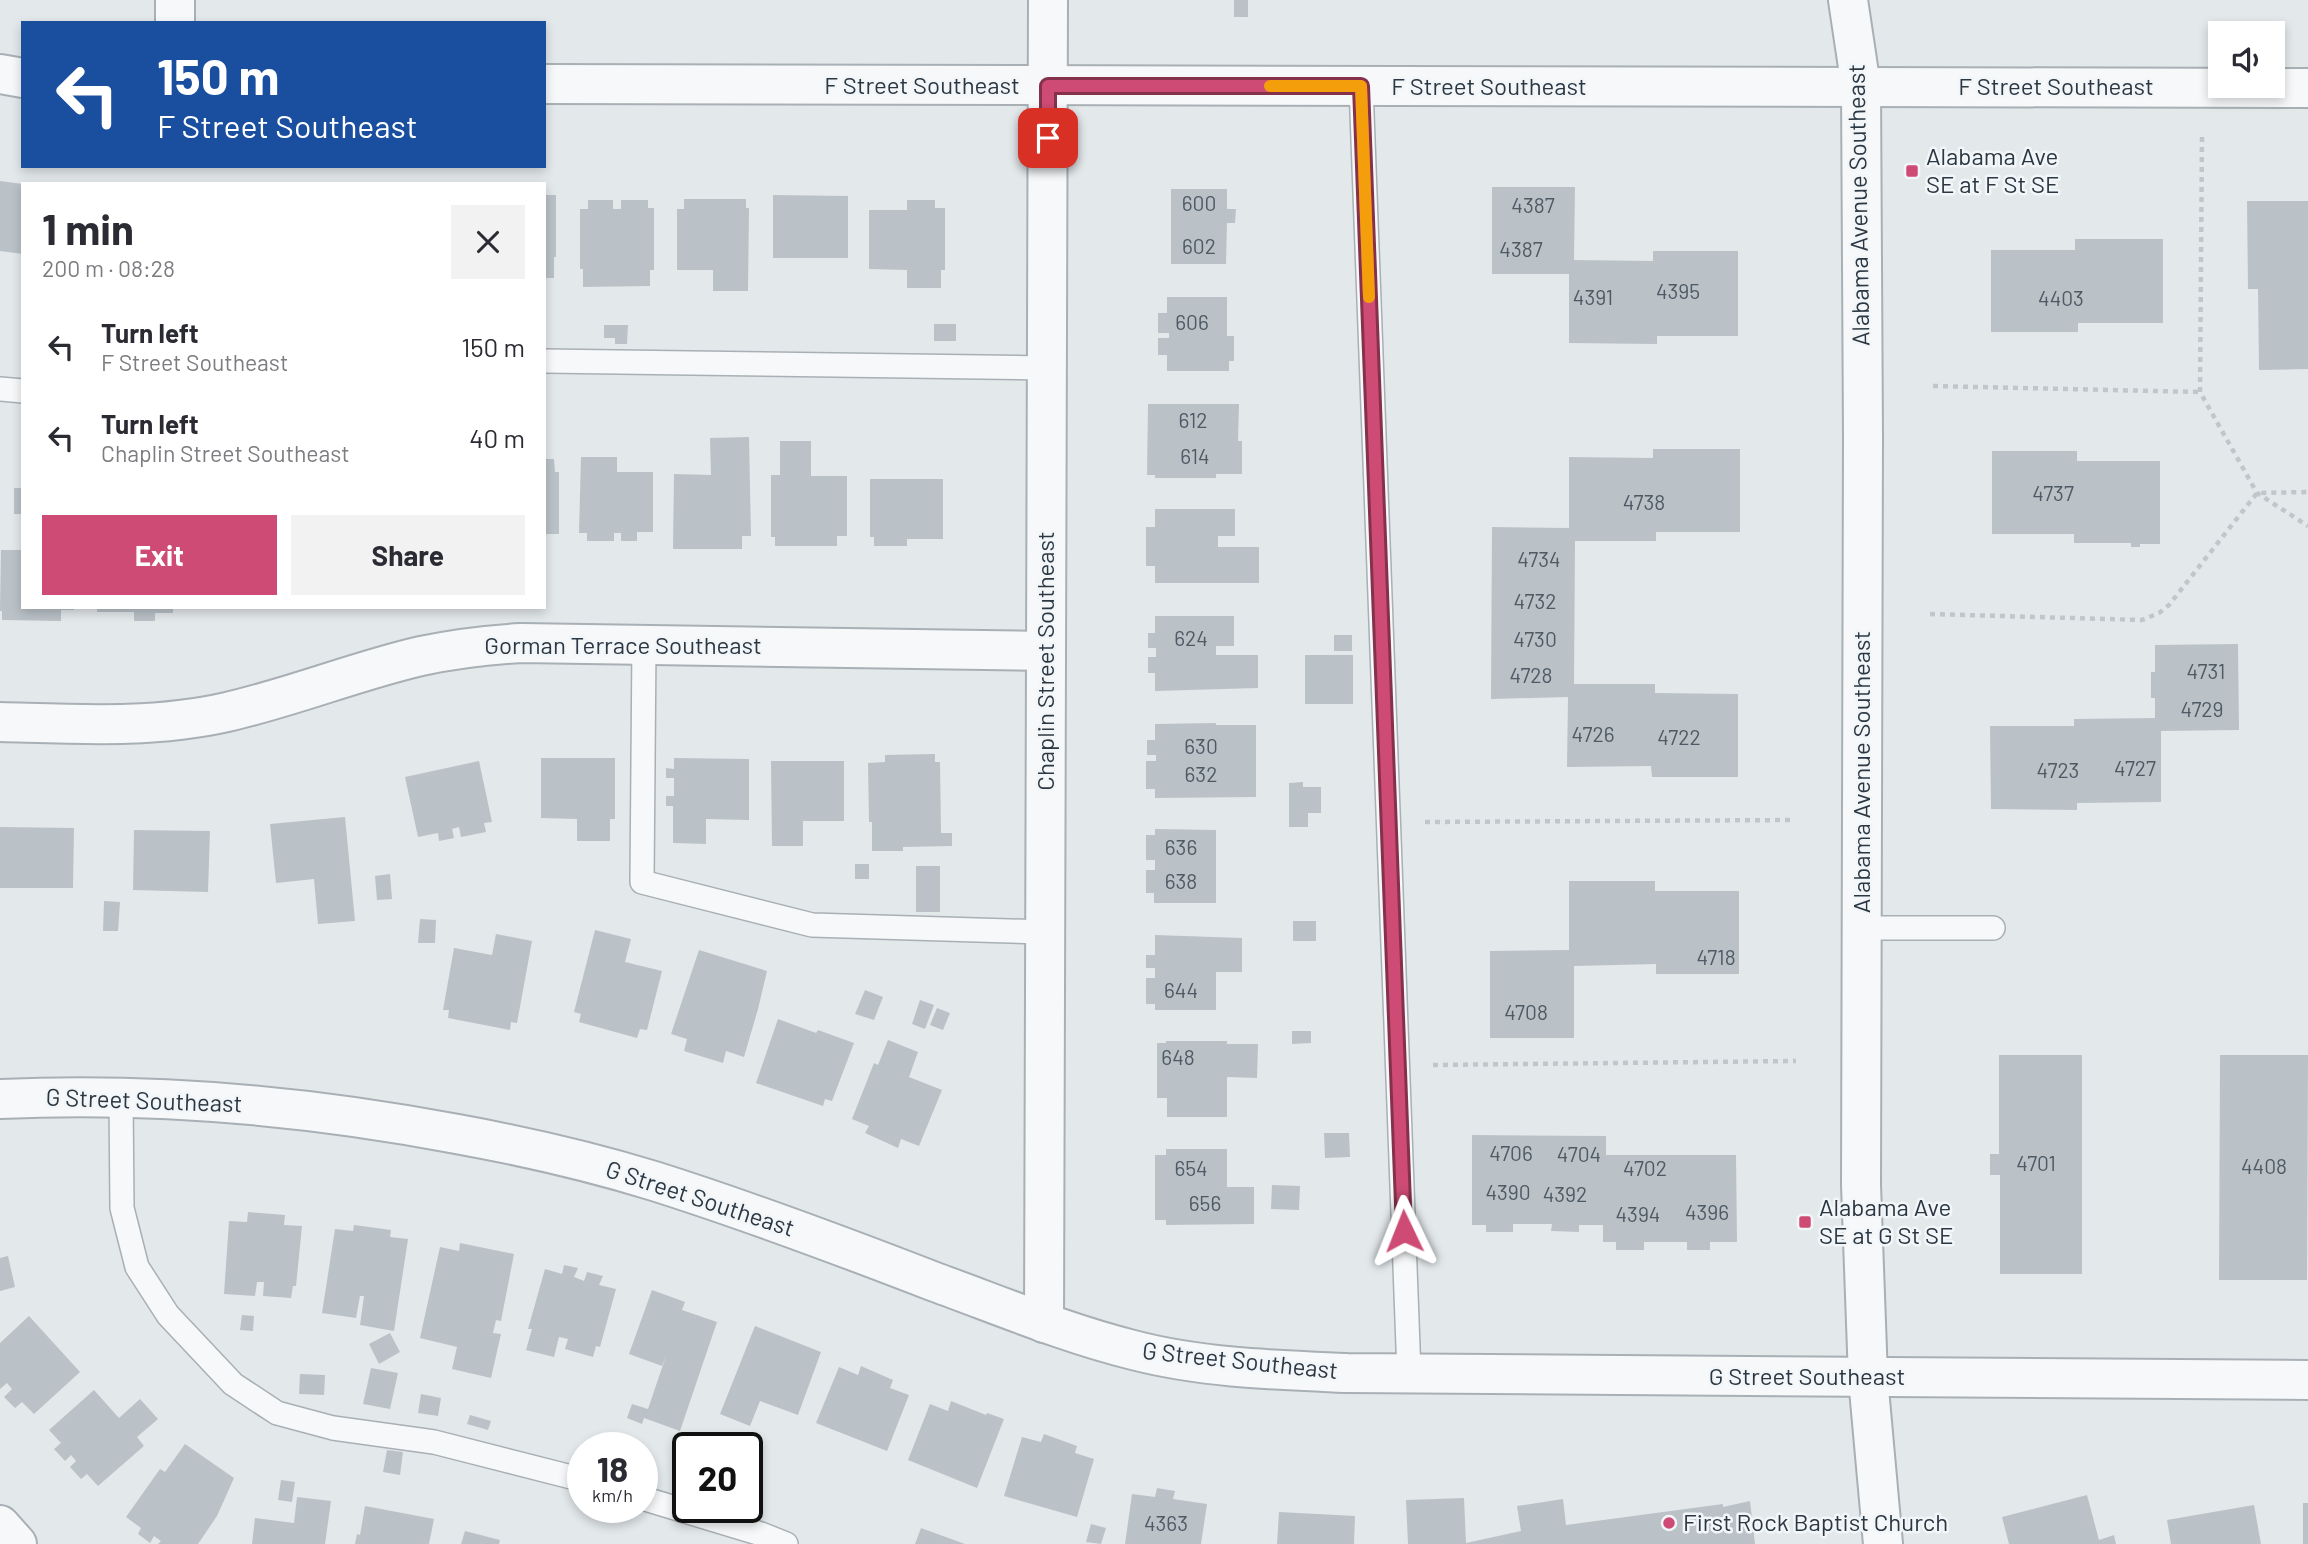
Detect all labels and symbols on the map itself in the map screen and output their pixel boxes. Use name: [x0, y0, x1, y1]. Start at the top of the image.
street label: Alabama Avenue Southeast: [1841, 64, 1874, 346]
street label: F Street Southeast: [824, 70, 1020, 99]
street label: F Street Southeast: [1391, 71, 1587, 100]
street label: F Street Southeast: [1958, 71, 2154, 100]
pin: [1018, 108, 1078, 168]
place label: Alabama Ave SE at F St SE: [1926, 141, 2060, 198]
marker: Alabama Ave SE at F St SE: [1904, 163, 1920, 179]
house number: 600: [1182, 190, 1216, 215]
house number: 4387: [1511, 192, 1555, 217]
house number: 602: [1182, 233, 1216, 258]
house number: 4387: [1499, 236, 1543, 261]
house number: 4395: [1656, 278, 1700, 303]
house number: 4391: [1573, 284, 1613, 309]
house number: 4403: [2038, 285, 2084, 310]
house number: 606: [1175, 309, 1209, 334]
house number: 612: [1178, 407, 1208, 432]
house number: 614: [1180, 443, 1210, 468]
house number: 4737: [2032, 480, 2074, 505]
house number: 4738: [1623, 489, 1665, 514]
street label: Chaplin Street Southeast: [1030, 531, 1059, 791]
house number: 4734: [1517, 546, 1561, 571]
house number: 4732: [1514, 588, 1556, 613]
house number: 624: [1174, 625, 1208, 650]
house number: 4730: [1513, 626, 1557, 651]
street label: Gorman Terrace Southeast: [484, 630, 762, 659]
street label: Alabama Avenue Southeast: [1846, 631, 1875, 913]
house number: 4731: [2187, 658, 2225, 683]
house number: 4728: [1509, 662, 1553, 687]
house number: 4729: [2180, 696, 2224, 721]
house number: 4726: [1572, 721, 1614, 746]
house number: 4722: [1657, 724, 1701, 749]
house number: 630: [1184, 733, 1218, 758]
house number: 4727: [2114, 755, 2156, 780]
house number: 4723: [2037, 757, 2079, 782]
house number: 632: [1185, 761, 1217, 786]
house number: 636: [1165, 834, 1197, 859]
house number: 638: [1165, 868, 1197, 893]
house number: 4718: [1696, 944, 1736, 969]
house number: 644: [1164, 977, 1198, 1002]
house number: 4708: [1504, 999, 1548, 1024]
house number: 648: [1161, 1044, 1195, 1069]
street label: G Street Southeast: [45, 1082, 243, 1117]
house number: 4706: [1489, 1140, 1533, 1165]
house number: 4704: [1557, 1141, 1601, 1166]
house number: 4701: [2016, 1150, 2056, 1175]
street label: G Street Southeast: [603, 1153, 798, 1242]
house number: 4408: [2241, 1153, 2287, 1178]
house number: 654: [1174, 1155, 1208, 1180]
house number: 4702: [1623, 1155, 1667, 1180]
house number: 4390: [1485, 1179, 1531, 1204]
house number: 4392: [1543, 1181, 1587, 1206]
house number: 656: [1189, 1190, 1221, 1215]
place label: Alabama Ave SE at G St SE: [1819, 1192, 1954, 1249]
position arrow: [1367, 1194, 1441, 1268]
house number: 4396: [1685, 1199, 1729, 1224]
house number: 4394: [1616, 1201, 1660, 1226]
marker: Alabama Ave SE at G St SE: [1797, 1214, 1813, 1230]
street label: G Street Southeast: [1141, 1335, 1339, 1384]
street label: G Street Southeast: [1709, 1361, 1905, 1390]
speed limit sign: 20: [672, 1432, 763, 1523]
place label: First Rock Baptist Church: [1683, 1507, 1948, 1536]
house number: 4363: [1144, 1510, 1188, 1535]
marker: First Rock Baptist Church: [1661, 1515, 1677, 1531]

